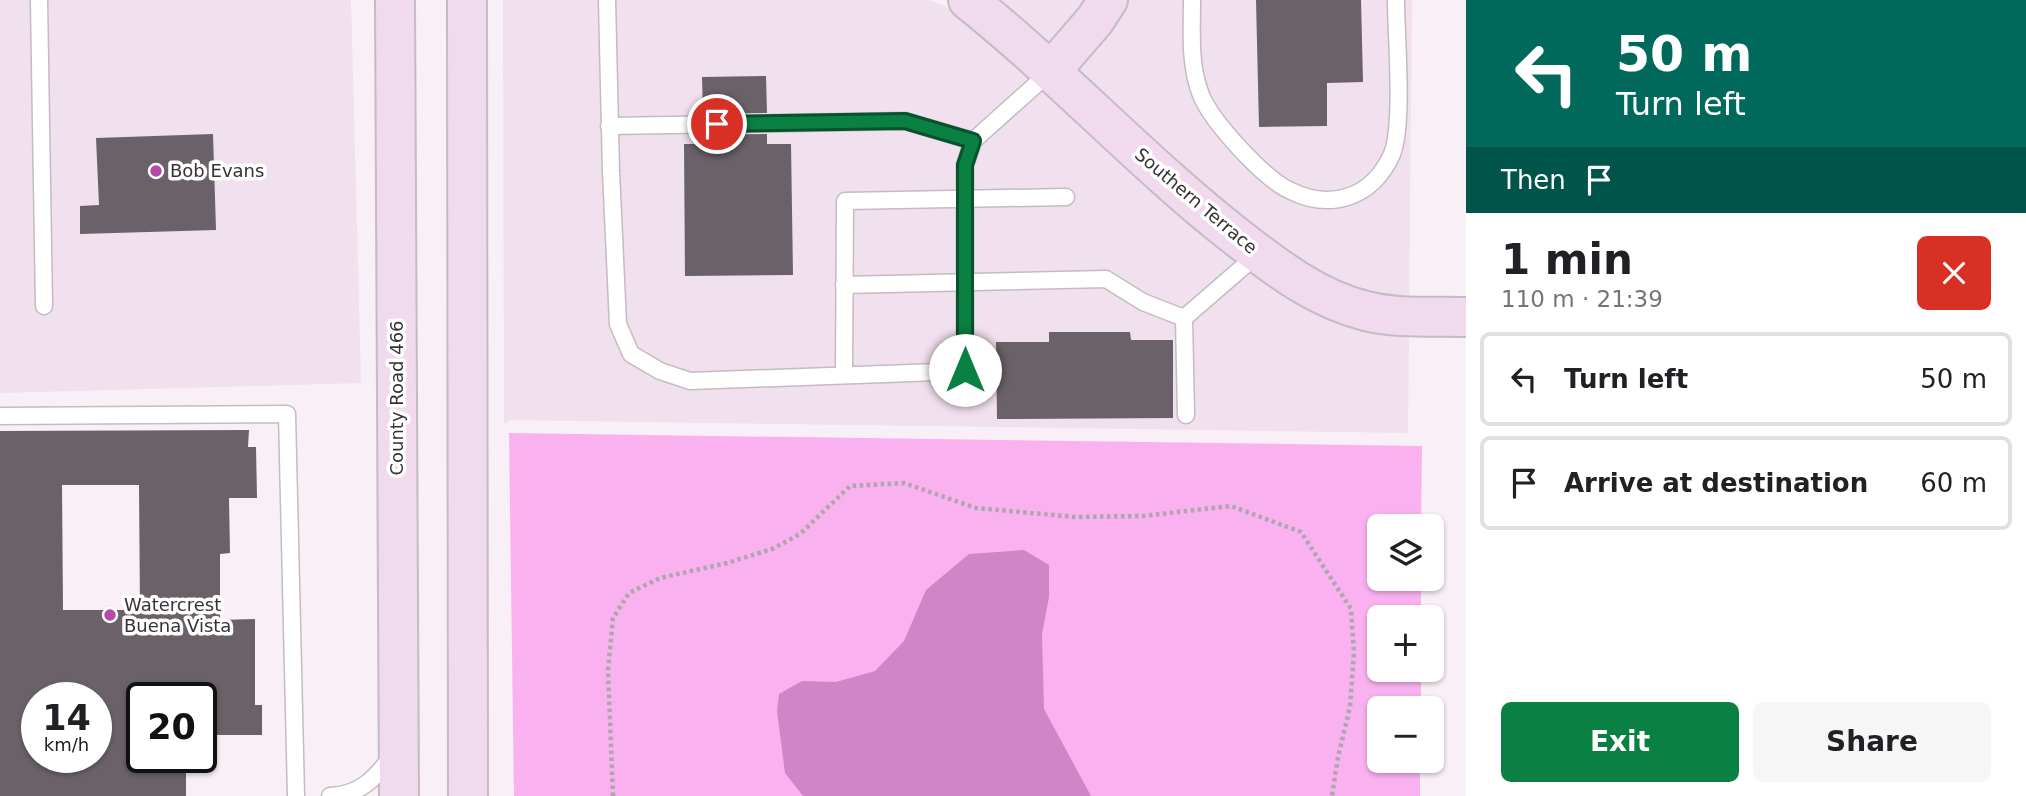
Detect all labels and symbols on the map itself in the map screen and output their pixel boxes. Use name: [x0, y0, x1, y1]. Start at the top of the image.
pin: [687, 94, 747, 154]
street label: Southern Terrace: [1131, 143, 1262, 258]
place label: Bob Evans: [170, 160, 264, 181]
marker: Bob Evans: [148, 163, 164, 179]
street label: County Road 466: [386, 320, 407, 476]
position arrow: [928, 333, 1002, 407]
place label: Watercrest Buena Vista: [124, 594, 231, 636]
marker: Watercrest Buena Vista: [102, 607, 118, 623]
speed limit sign: 20: [126, 682, 217, 773]

